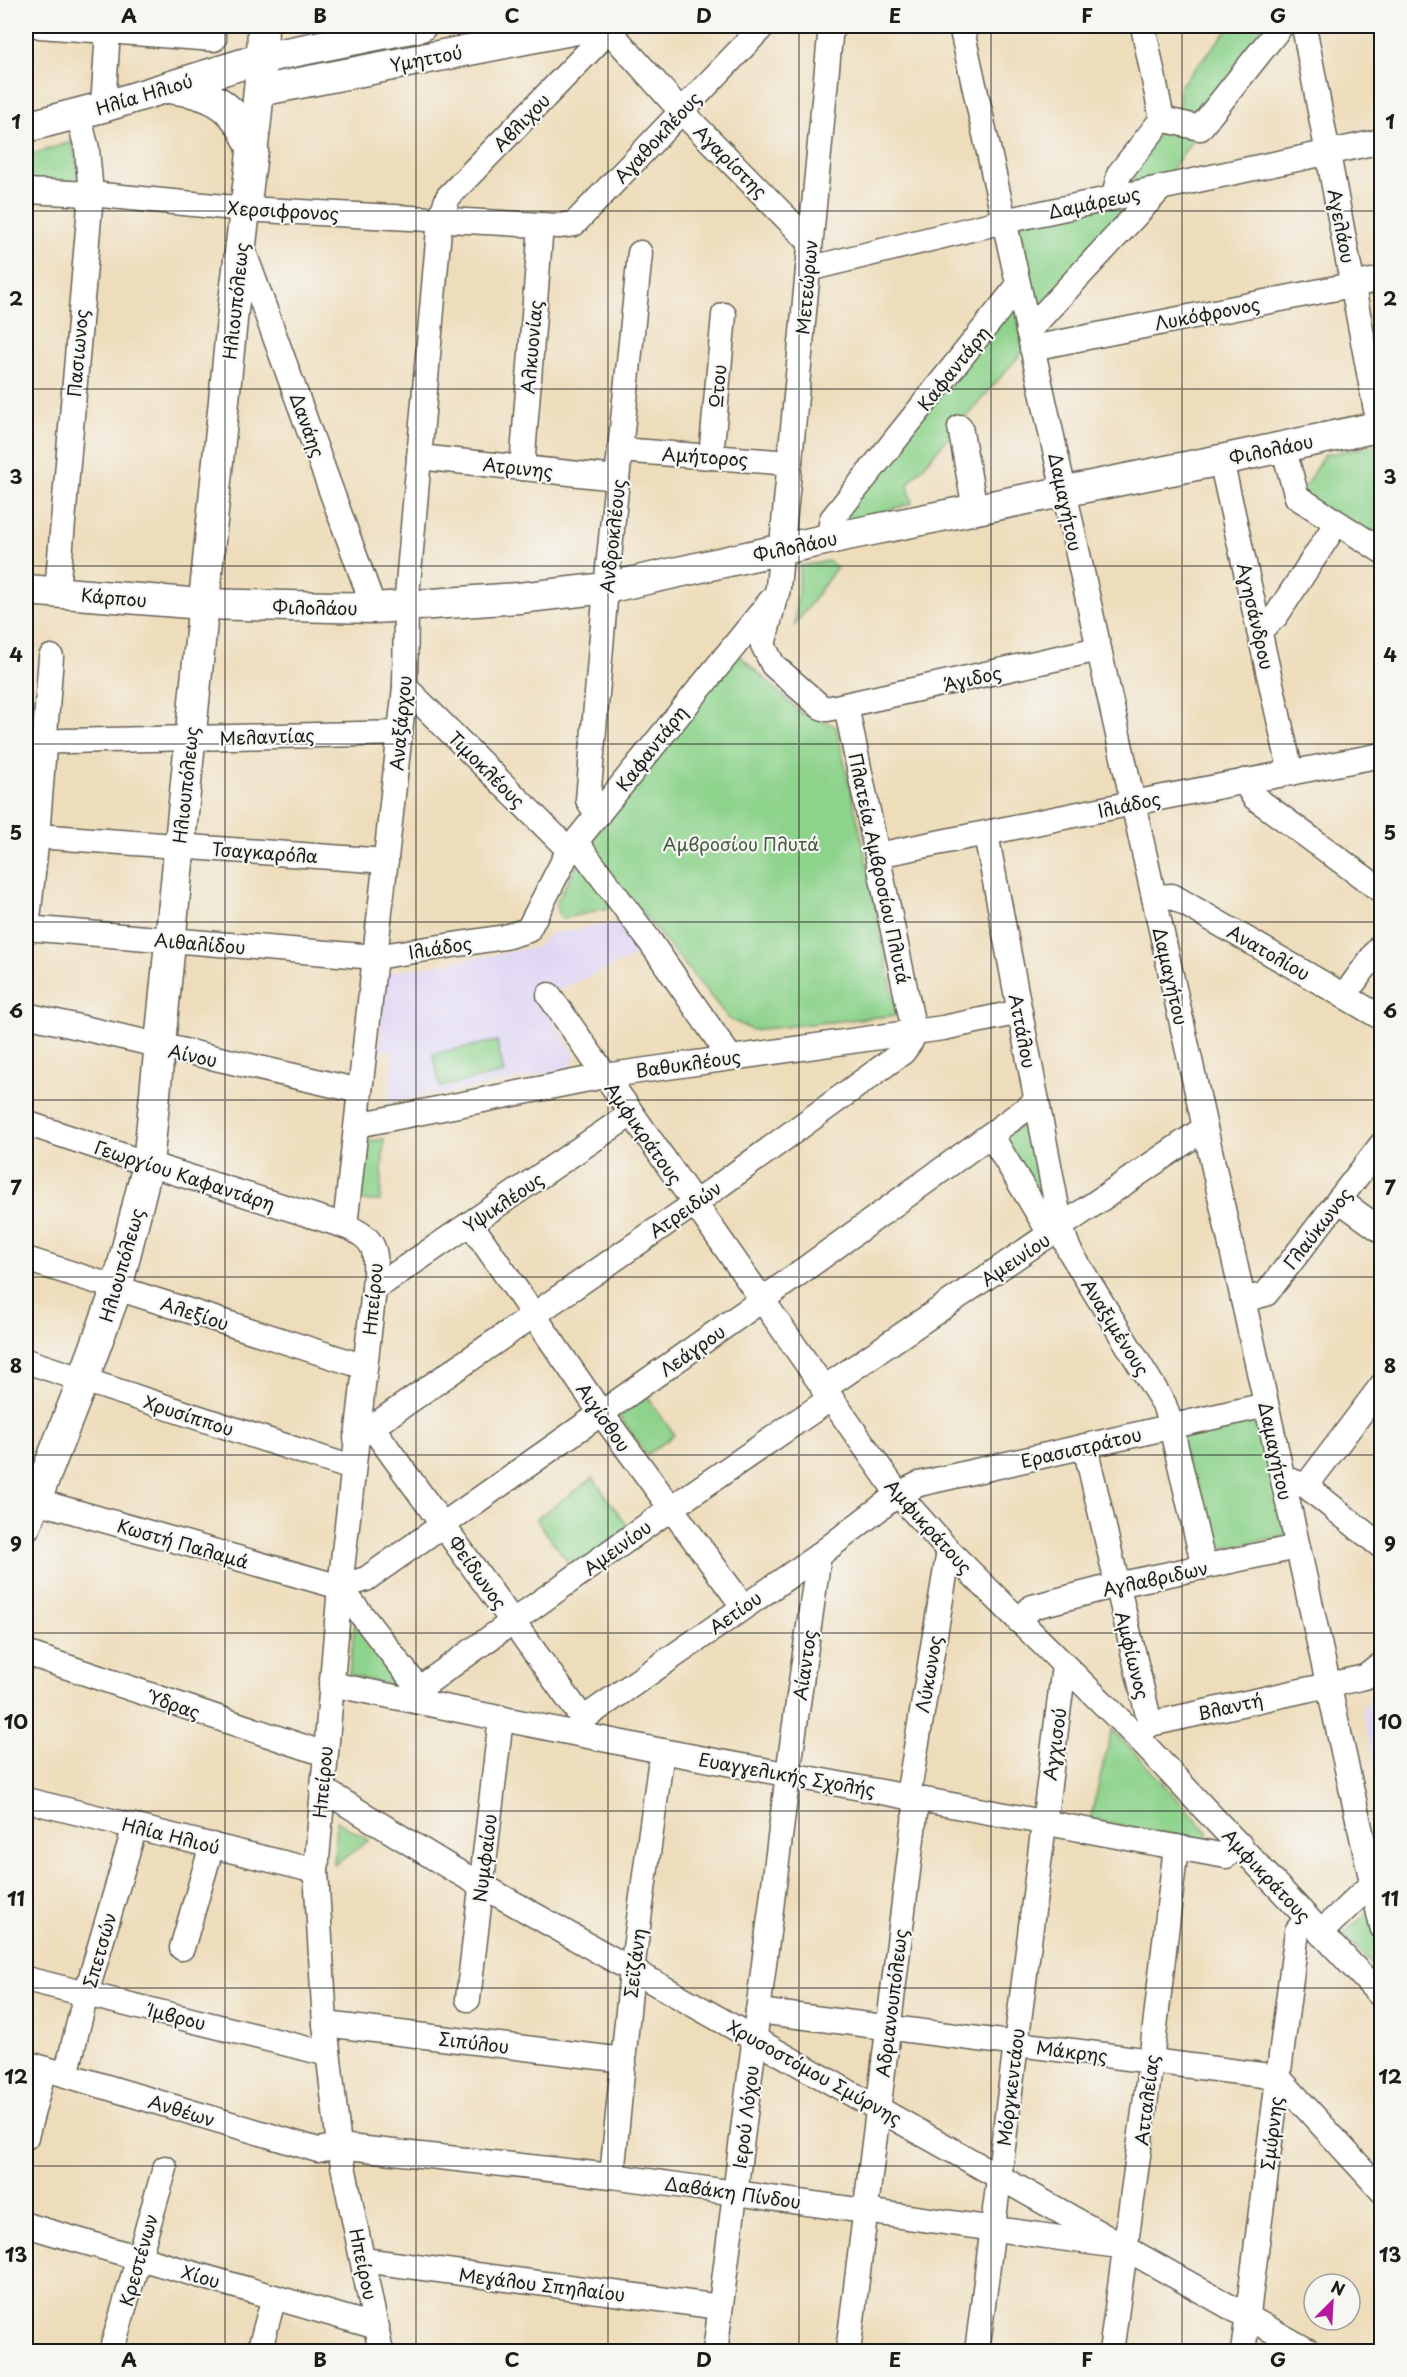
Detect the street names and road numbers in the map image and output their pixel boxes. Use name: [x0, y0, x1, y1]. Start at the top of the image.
street label: Υμηττού: [387, 38, 465, 78]
street label: Ηλία Ηλιού: [92, 66, 196, 122]
street label: Αγαθοκλέους: [607, 85, 707, 189]
street label: Αβλιχου: [486, 87, 556, 157]
street label: Αγαρίστης: [688, 118, 774, 204]
street label: Δαμάρεως: [1046, 179, 1142, 225]
street label: Αγελάου: [1322, 186, 1362, 266]
street label: Χερσιφρονος: [227, 194, 339, 226]
street label: Μετεώρων: [788, 238, 824, 336]
street label: Ηλιουπόλεως: [215, 241, 255, 361]
street label: Λυκόφρονος: [1152, 290, 1262, 336]
street label: Αλκυονίας: [513, 299, 549, 395]
street label: Πασιωνος: [60, 308, 94, 398]
street label: Καφαντάρη: [910, 320, 996, 416]
street label: Ωτου: [702, 363, 732, 409]
street label: Δανάης: [284, 389, 332, 461]
street label: Φιλολάου: [1226, 427, 1316, 471]
street label: Αμήτορος: [661, 440, 749, 472]
street label: Ατρινης: [482, 450, 554, 484]
street label: Δαμαγήτου: [1042, 450, 1090, 554]
street label: Ανδροκλέους: [593, 478, 631, 594]
street label: Φιλολάου: [750, 524, 840, 568]
street label: Αγησάνδρου: [1231, 560, 1281, 672]
street label: Κάρπου: [80, 581, 148, 613]
street label: Φιλολάου: [272, 593, 358, 621]
street label: Άγιδος: [940, 658, 1004, 698]
street label: Αναξάρχου: [382, 674, 418, 772]
street label: Καφαντάρη: [609, 699, 693, 797]
street label: Μελαντίας: [219, 721, 315, 751]
street label: Τιμοκλέους: [442, 724, 532, 814]
street label: Ηλιουπόλεως: [165, 725, 205, 845]
street label: Πλατεία Αμβροσίου Πλυτά: [842, 750, 918, 986]
street label: Ιλιάδος: [1095, 784, 1163, 824]
street label: Τσαγκαρόλα: [211, 835, 319, 869]
street label: Ανατολίου: [1223, 917, 1315, 987]
street label: Δαμαγήτου: [1147, 924, 1195, 1028]
street label: Αιθαλίδου: [153, 926, 247, 960]
street label: Ιλιάδος: [407, 929, 473, 965]
street label: Αττάλου: [1003, 992, 1043, 1070]
street label: Αίνου: [166, 1037, 220, 1073]
street label: Βαθυκλέους: [634, 1042, 742, 1084]
street label: Αμφικράτους: [599, 1076, 689, 1190]
street label: Γεωργίου Καφαντάρη: [91, 1133, 279, 1217]
street label: Υψικλέους: [458, 1165, 548, 1239]
street label: Ατρειδών: [643, 1174, 727, 1244]
street label: Γλαύκωνος: [1276, 1181, 1358, 1275]
street label: Ηλιουπόλεως: [92, 1205, 150, 1325]
street label: Αμεινίου: [975, 1226, 1055, 1292]
street label: Ηπείρου: [355, 1262, 389, 1336]
street label: Αναξιμένους: [1075, 1273, 1157, 1381]
street label: Αλεξίου: [157, 1289, 233, 1337]
street label: Λεάγρου: [654, 1318, 730, 1382]
street label: Αιγίσθου: [570, 1377, 638, 1457]
street label: Χρυσίππου: [141, 1388, 237, 1442]
street label: Δαμαγήτου: [1252, 1399, 1300, 1503]
street label: Ερασιστράτου: [1018, 1420, 1144, 1474]
street label: Αμφικράτους: [879, 1473, 979, 1579]
street label: Κωστή Παλαμά: [114, 1511, 252, 1575]
street label: Αμεινίου: [577, 1513, 657, 1581]
street label: Φείδωνος: [442, 1530, 514, 1614]
street label: Αγλαβριδων: [1100, 1554, 1210, 1602]
street label: Αετίου: [703, 1584, 767, 1640]
street label: Αμφίωνος: [1109, 1608, 1157, 1702]
street label: Αίαντος: [786, 1628, 822, 1702]
street label: Λύκωνος: [908, 1633, 948, 1715]
street label: Ύδρας: [143, 1682, 204, 1725]
street label: Βλαντή: [1195, 1685, 1265, 1727]
street label: Αγχισού: [1036, 1706, 1072, 1782]
street label: Ηπείρου: [305, 1745, 339, 1819]
street label: Ευαγγελικής Σχολής: [696, 1745, 878, 1803]
street label: Ηλία Ηλιού: [119, 1810, 223, 1860]
street label: Νυμφαίου: [465, 1812, 503, 1904]
street label: Αμφικράτους: [1217, 1822, 1317, 1928]
street label: Σπετσών: [75, 1909, 123, 1991]
street label: Σεϊζάνη: [616, 1927, 652, 1999]
street label: Αδριανουπόλεως: [869, 1927, 913, 2079]
street label: Ίμβρου: [143, 1995, 209, 2036]
street label: Χρυσοστόμου Σμύρνης: [723, 2013, 907, 2131]
street label: Σιπύλου: [437, 2024, 511, 2060]
street label: Μόργκεντάου: [989, 2026, 1031, 2148]
street label: Μάκρης: [1035, 2033, 1109, 2069]
street label: Ατταλείας: [1127, 2053, 1165, 2147]
street label: Ιερού Λόχου: [725, 2064, 765, 2170]
street label: Ανθέων: [145, 2087, 219, 2133]
street label: Σμύρνης: [1253, 2095, 1289, 2171]
street label: Δαβάκη Πίνδου: [663, 2169, 803, 2215]
street label: Κρεστένων: [112, 2210, 164, 2310]
street label: Ηπείρου: [343, 2226, 385, 2302]
street label: Χίου: [179, 2258, 223, 2294]
street label: Μεγάλου Σπηλαίου: [457, 2260, 627, 2308]

